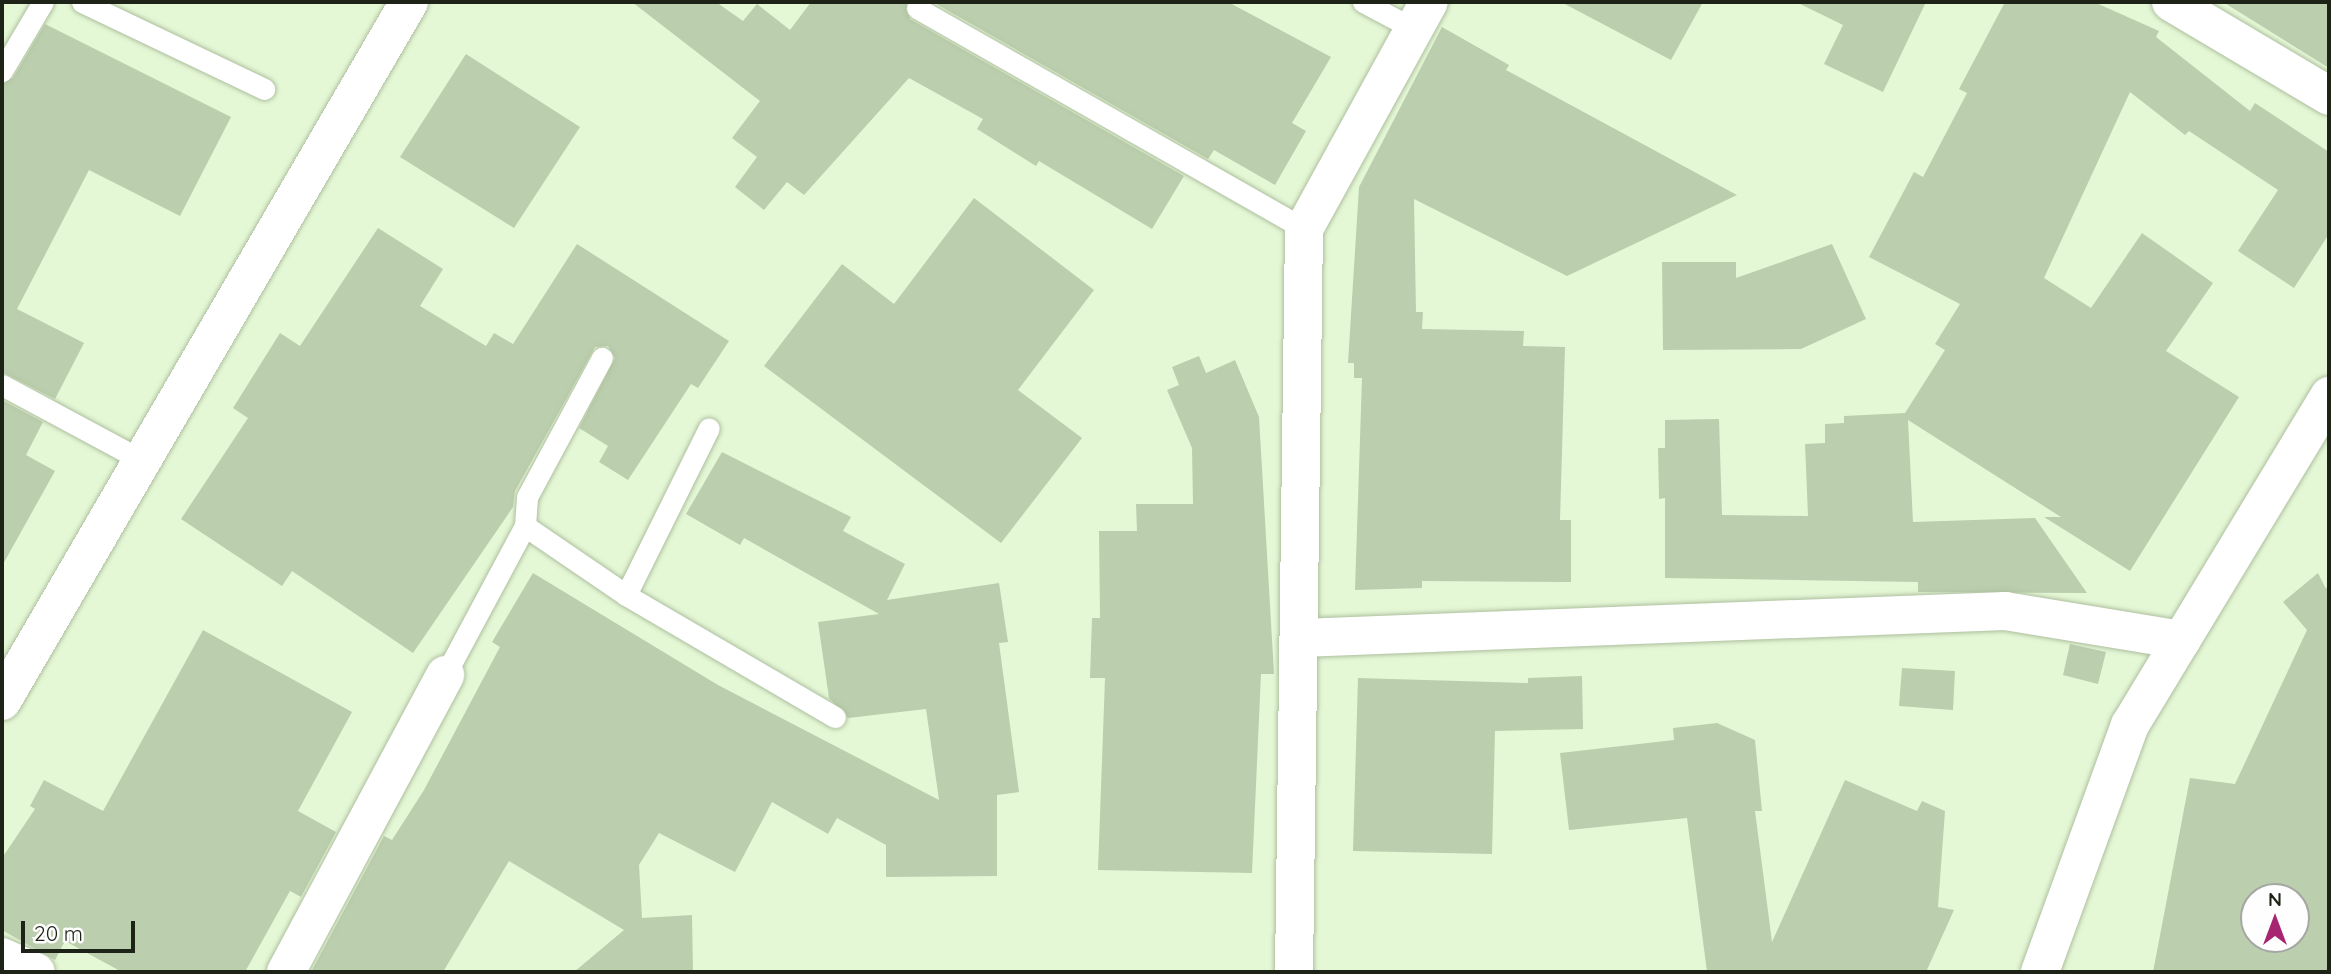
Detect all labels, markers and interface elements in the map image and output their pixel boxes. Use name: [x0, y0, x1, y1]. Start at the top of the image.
north arrow: [2240, 883, 2310, 953]
text: N: [2268, 887, 2282, 911]
scale bar: [24, 908, 138, 952]
text: 20 m: [34, 920, 83, 946]

